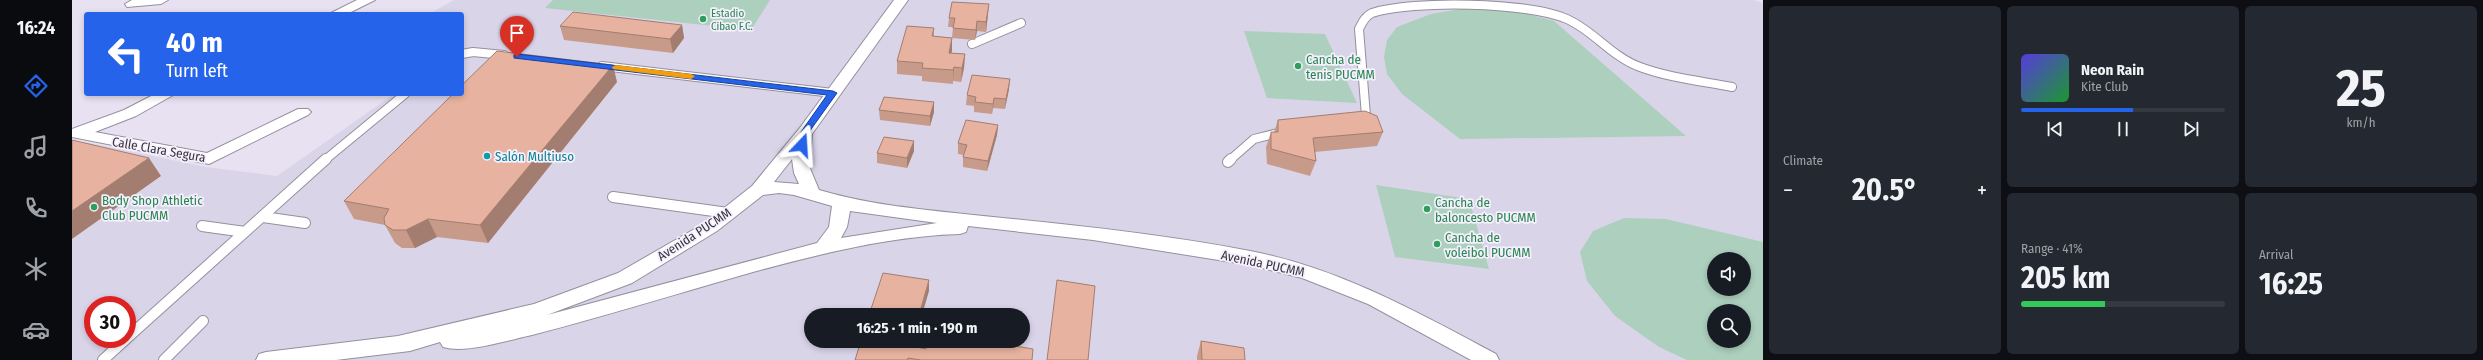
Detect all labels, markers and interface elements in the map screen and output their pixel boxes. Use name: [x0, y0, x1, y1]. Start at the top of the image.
place label: Estadio Cibao F.C.: [711, 7, 753, 33]
marker: Estadio Cibao F.C.: [698, 14, 708, 24]
pin: [500, 16, 534, 57]
text: 16:24: [17, 17, 55, 39]
icon: arrive: [506, 22, 528, 44]
text: 40 m: [166, 26, 223, 59]
icon: left: [100, 28, 152, 80]
place label: Cancha de tenis PUCMM: [1306, 52, 1375, 82]
text: 25: [2336, 57, 2386, 120]
text: Turn left: [166, 60, 228, 82]
marker: Cancha de tenis PUCMM: [1293, 61, 1303, 71]
text: Neon Rain: [2081, 61, 2144, 79]
icon: directions: [22, 72, 50, 100]
text: Kite Club: [2081, 79, 2128, 94]
text: km/h: [2347, 115, 2376, 130]
icon: previous: [2044, 118, 2066, 140]
icon: pause: [2112, 118, 2134, 140]
icon: next: [2180, 118, 2202, 140]
position arrow: [781, 124, 823, 166]
icon: music: [22, 133, 50, 161]
street label: Calle Clara Segura: [111, 134, 207, 165]
place label: Salón Multiuso: [495, 149, 574, 164]
marker: Salón Multiuso: [482, 151, 492, 161]
text: Climate: [1783, 153, 1823, 168]
text: 20.5°: [1852, 172, 1918, 208]
text: −: [1783, 177, 1793, 204]
text: +: [1977, 177, 1987, 204]
place label: Body Shop Athletic Club PUCMM: [102, 193, 203, 223]
icon: phone: [22, 194, 50, 222]
place label: Cancha de baloncesto PUCMM: [1435, 195, 1536, 225]
marker: Body Shop Athletic Club PUCMM: [89, 202, 99, 212]
marker: Cancha de baloncesto PUCMM: [1422, 204, 1432, 214]
street label: Avenida PUCMM: [655, 205, 734, 264]
place label: Cancha de voleibol PUCMM: [1445, 230, 1530, 260]
marker: Cancha de voleibol PUCMM: [1432, 239, 1442, 249]
text: Range · 41%: [2021, 241, 2083, 256]
street label: Avenida PUCMM: [1220, 247, 1306, 280]
text: Arrival: [2259, 247, 2293, 262]
map controls: [1707, 252, 1751, 348]
button: sound: [1707, 252, 1751, 296]
icon: climate: [22, 255, 50, 283]
text: 205 km: [2021, 260, 2110, 296]
text: 16:25: [2259, 266, 2323, 302]
speed limit sign: 30: [84, 296, 136, 348]
button: search: [1707, 304, 1751, 348]
icon: car: [22, 316, 50, 344]
text: 16:25 · 1 min · 190 m: [857, 319, 977, 337]

